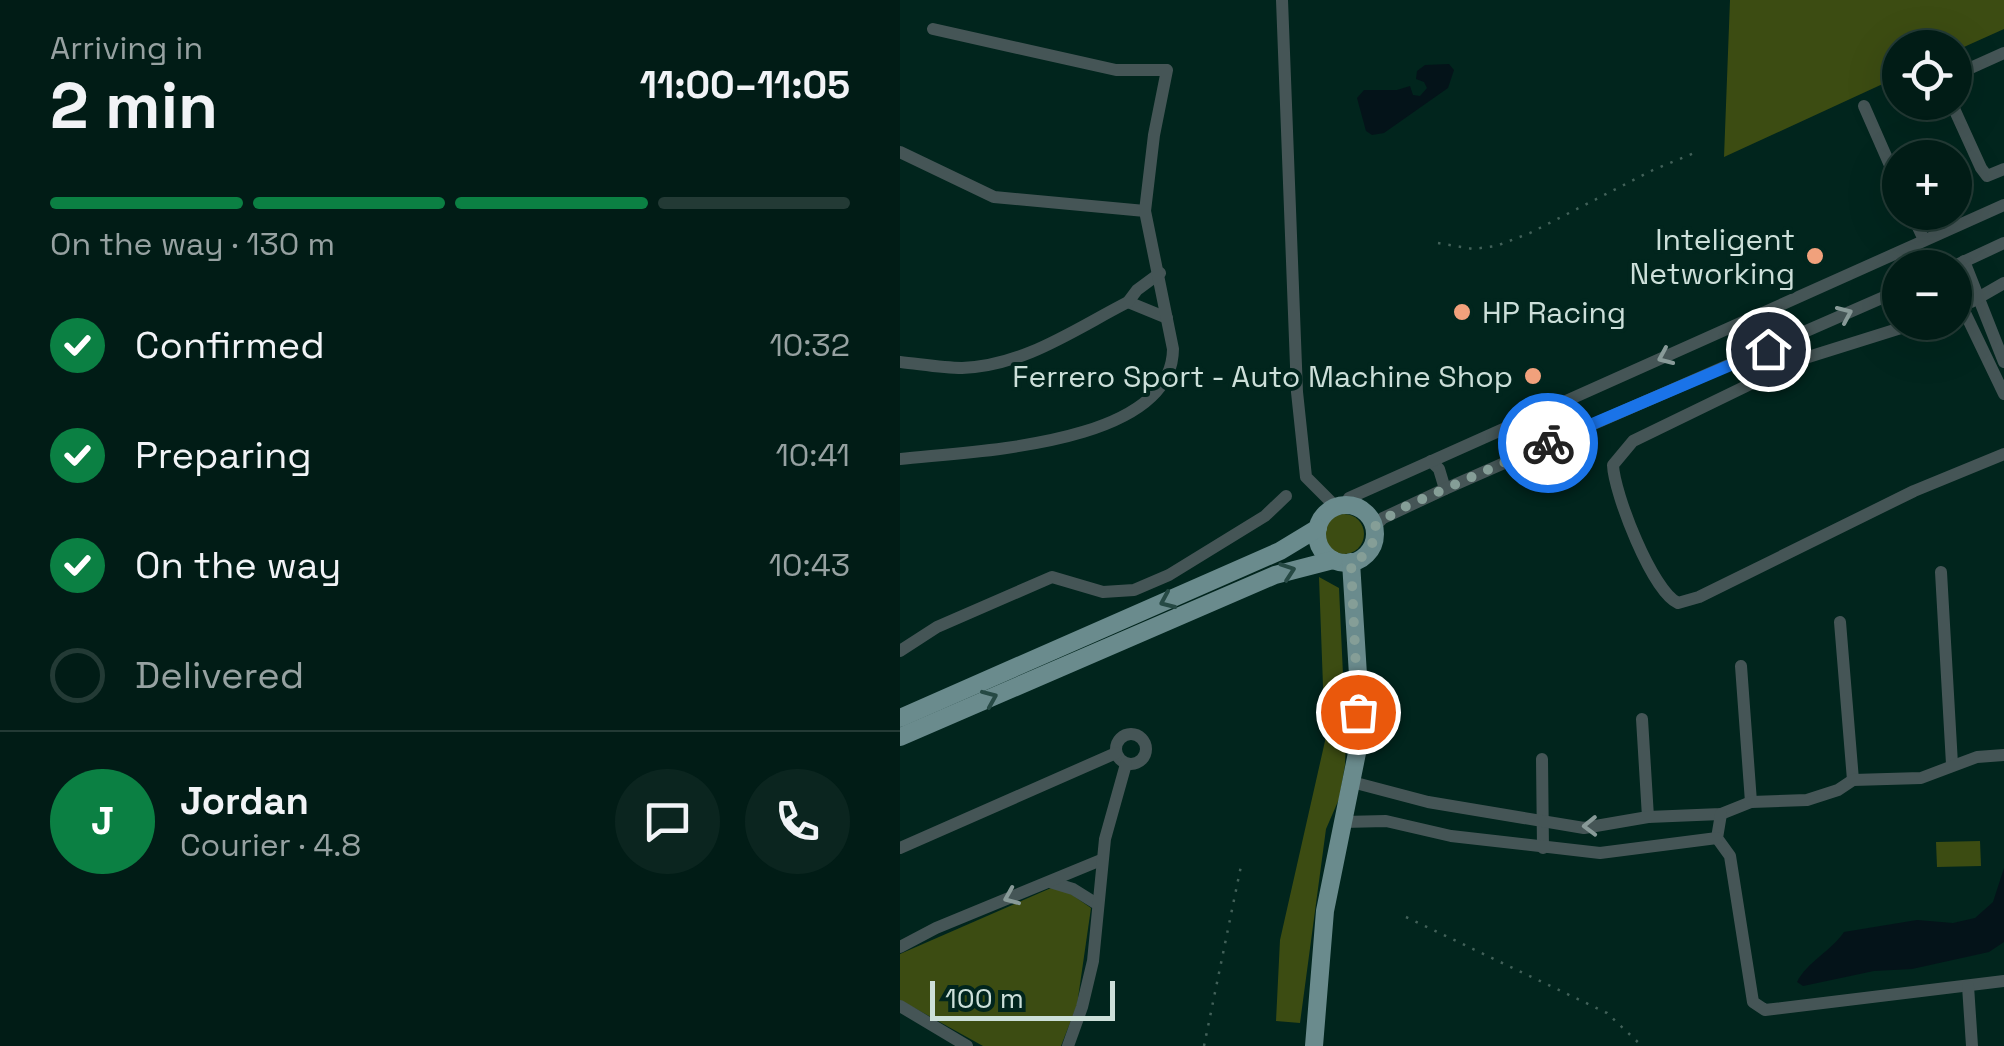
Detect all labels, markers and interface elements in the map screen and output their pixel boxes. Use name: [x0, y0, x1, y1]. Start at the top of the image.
text: Arriving in: [50, 28, 203, 68]
map controls: [1882, 30, 1972, 340]
button: locate: [1882, 30, 1972, 120]
text: 11:00–11:05: [640, 61, 850, 109]
text: 2 min: [50, 64, 218, 147]
button: +: [1882, 140, 1972, 230]
place label: Inteligent Networking: [1629, 220, 1795, 293]
text: On the way · 130 m: [50, 224, 335, 264]
marker: Inteligent Networking: [1804, 245, 1826, 267]
button: −: [1882, 250, 1972, 340]
place label: HP Racing: [1482, 293, 1626, 332]
marker: HP Racing: [1451, 301, 1473, 323]
one-way arrow: [1835, 306, 1853, 326]
pin: [1726, 307, 1811, 392]
icon: check: [50, 318, 105, 373]
text: Confirmed: [135, 321, 325, 369]
icon: home: [1741, 322, 1796, 377]
text: 10:32: [769, 325, 850, 365]
one-way arrow: [1657, 344, 1675, 364]
place label: Ferrero Sport - Auto Machine Shop: [1012, 357, 1513, 396]
marker: Ferrero Sport - Auto Machine Shop: [1522, 365, 1544, 387]
courier: [1498, 393, 1598, 493]
icon: bike: [1521, 416, 1576, 471]
icon: check: [50, 428, 105, 483]
text: Preparing: [135, 431, 312, 479]
text: 10:41: [775, 435, 850, 475]
icon: check: [50, 538, 105, 593]
text: On the way: [135, 541, 341, 589]
text: 10:43: [769, 545, 850, 585]
one-way arrow: [1279, 562, 1296, 583]
one-way arrow: [1159, 589, 1177, 609]
text: Delivered: [135, 651, 304, 699]
pin: [1316, 670, 1401, 755]
icon: bag: [1331, 685, 1386, 740]
one-way arrow: [979, 690, 997, 710]
button: chat: [615, 769, 720, 874]
button: phone: [745, 769, 850, 874]
text: Jordan: [180, 777, 309, 825]
text: J: [91, 797, 114, 845]
one-way arrow: [1582, 816, 1598, 837]
text: Courier · 4.8: [180, 825, 361, 865]
one-way arrow: [1003, 885, 1021, 905]
scale bar: [930, 976, 1115, 1020]
text: 100 m: [945, 980, 1024, 1016]

